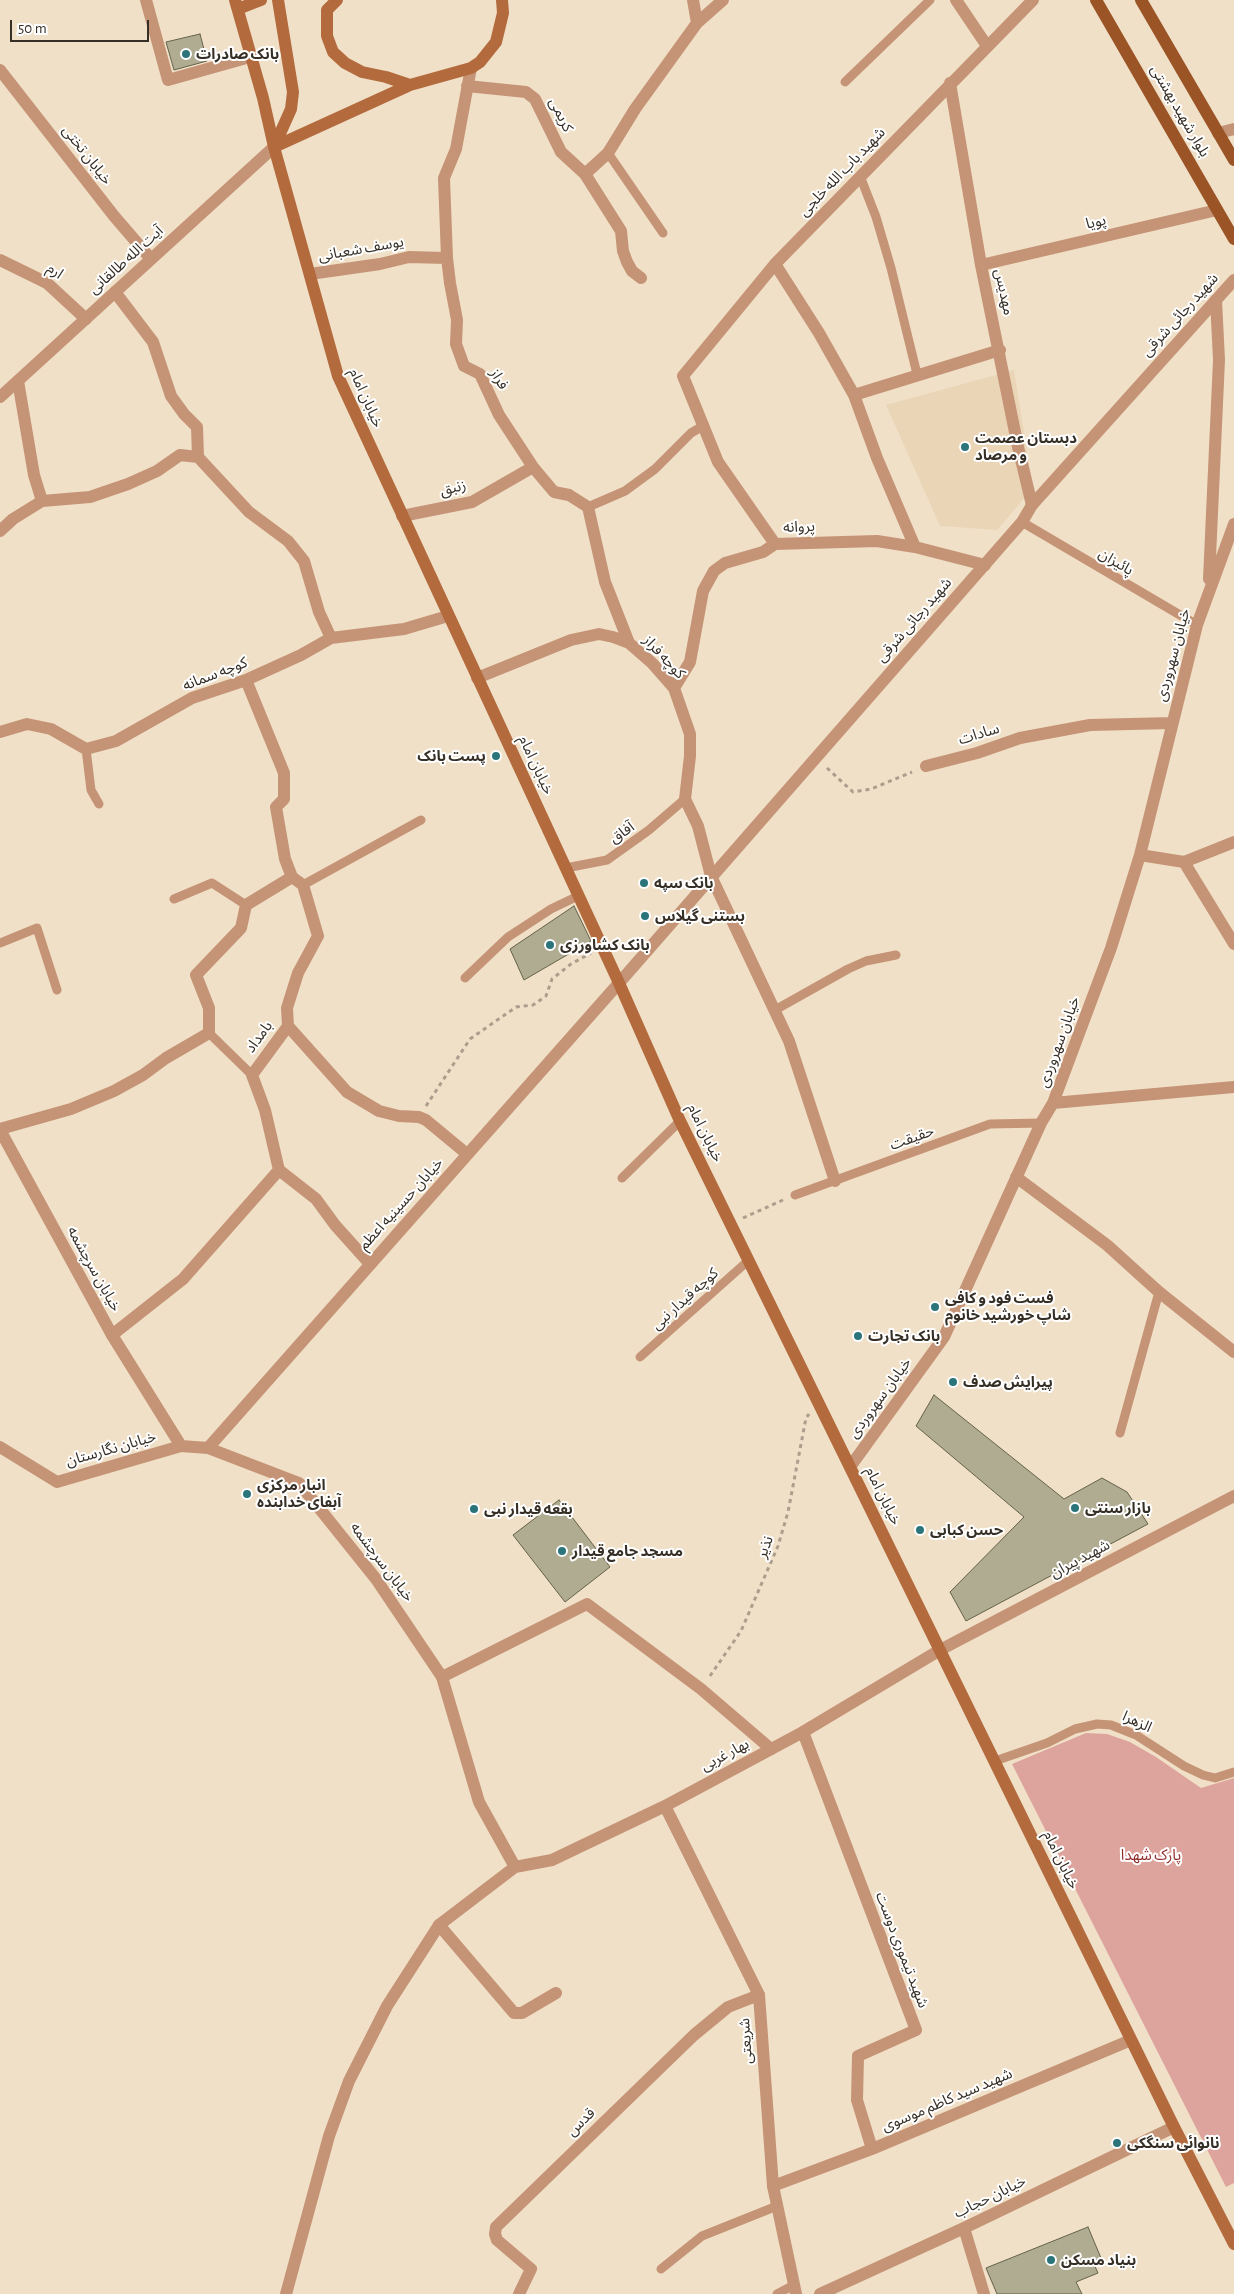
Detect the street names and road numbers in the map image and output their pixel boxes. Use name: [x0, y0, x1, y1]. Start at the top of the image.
street label: بلوار شهید بهشتی: [1146, 62, 1214, 160]
street label: کریمی: [545, 95, 577, 135]
street label: خیابان تختی: [58, 122, 116, 188]
street label: شهید باب الله خلجی: [795, 124, 889, 220]
street label: پویا: [1084, 211, 1108, 233]
street label: آیت الله طالقانی: [85, 222, 167, 298]
street label: یوسف شعبانی: [317, 233, 405, 265]
street label: ارم: [43, 259, 67, 283]
street label: مهدیس: [990, 267, 1018, 317]
street label: شهید رجائی شرقی: [1138, 270, 1222, 360]
street label: فراز: [486, 365, 512, 393]
street label: خیابان امام: [345, 366, 387, 430]
street label: زنبق: [438, 476, 468, 500]
street label: پروانه: [783, 517, 815, 537]
street label: پائیزان: [1095, 545, 1137, 579]
street label: شهید رجائی شرقی: [872, 574, 956, 666]
street label: خیابان سهروردی: [1152, 607, 1194, 703]
street label: کوچه فراز: [639, 631, 689, 683]
street label: کوچه سمانه: [180, 653, 250, 695]
street label: سادات: [956, 719, 1002, 749]
street label: خیابان امام: [515, 733, 557, 797]
street label: آفاق: [606, 818, 638, 848]
street label: خیابان سهروردی: [1034, 994, 1084, 1090]
street label: بامداد: [241, 1018, 277, 1056]
street label: خیابان امام: [683, 1101, 727, 1165]
street label: حقیقت: [887, 1122, 937, 1154]
street label: خیابان حسینیه اعظم: [355, 1154, 447, 1254]
street label: خیابان سرچشمه: [63, 1223, 125, 1315]
street label: کوچه قیدار نبی: [648, 1264, 722, 1334]
street label: خیابان سهروردی: [845, 1354, 915, 1442]
street label: خیابان نگارستان: [64, 1428, 158, 1470]
street label: خیابان امام: [861, 1464, 905, 1528]
street label: خیابان سرچشمه: [346, 1519, 418, 1605]
street label: نذیر: [753, 1533, 777, 1561]
street label: شهید پیران: [1047, 1536, 1113, 1582]
street label: الزهرا: [1119, 1707, 1155, 1737]
street label: بهار غربی: [698, 1735, 752, 1775]
street label: خیابان امام: [1039, 1828, 1083, 1892]
street label: شهید تیموری دوست: [872, 1890, 932, 2010]
street label: شریعتی: [735, 2017, 757, 2065]
street label: شهید سید کاظم موسوی: [879, 2064, 1015, 2136]
street label: قدس: [563, 2104, 599, 2140]
street label: خیابان حجاب: [951, 2172, 1029, 2222]

